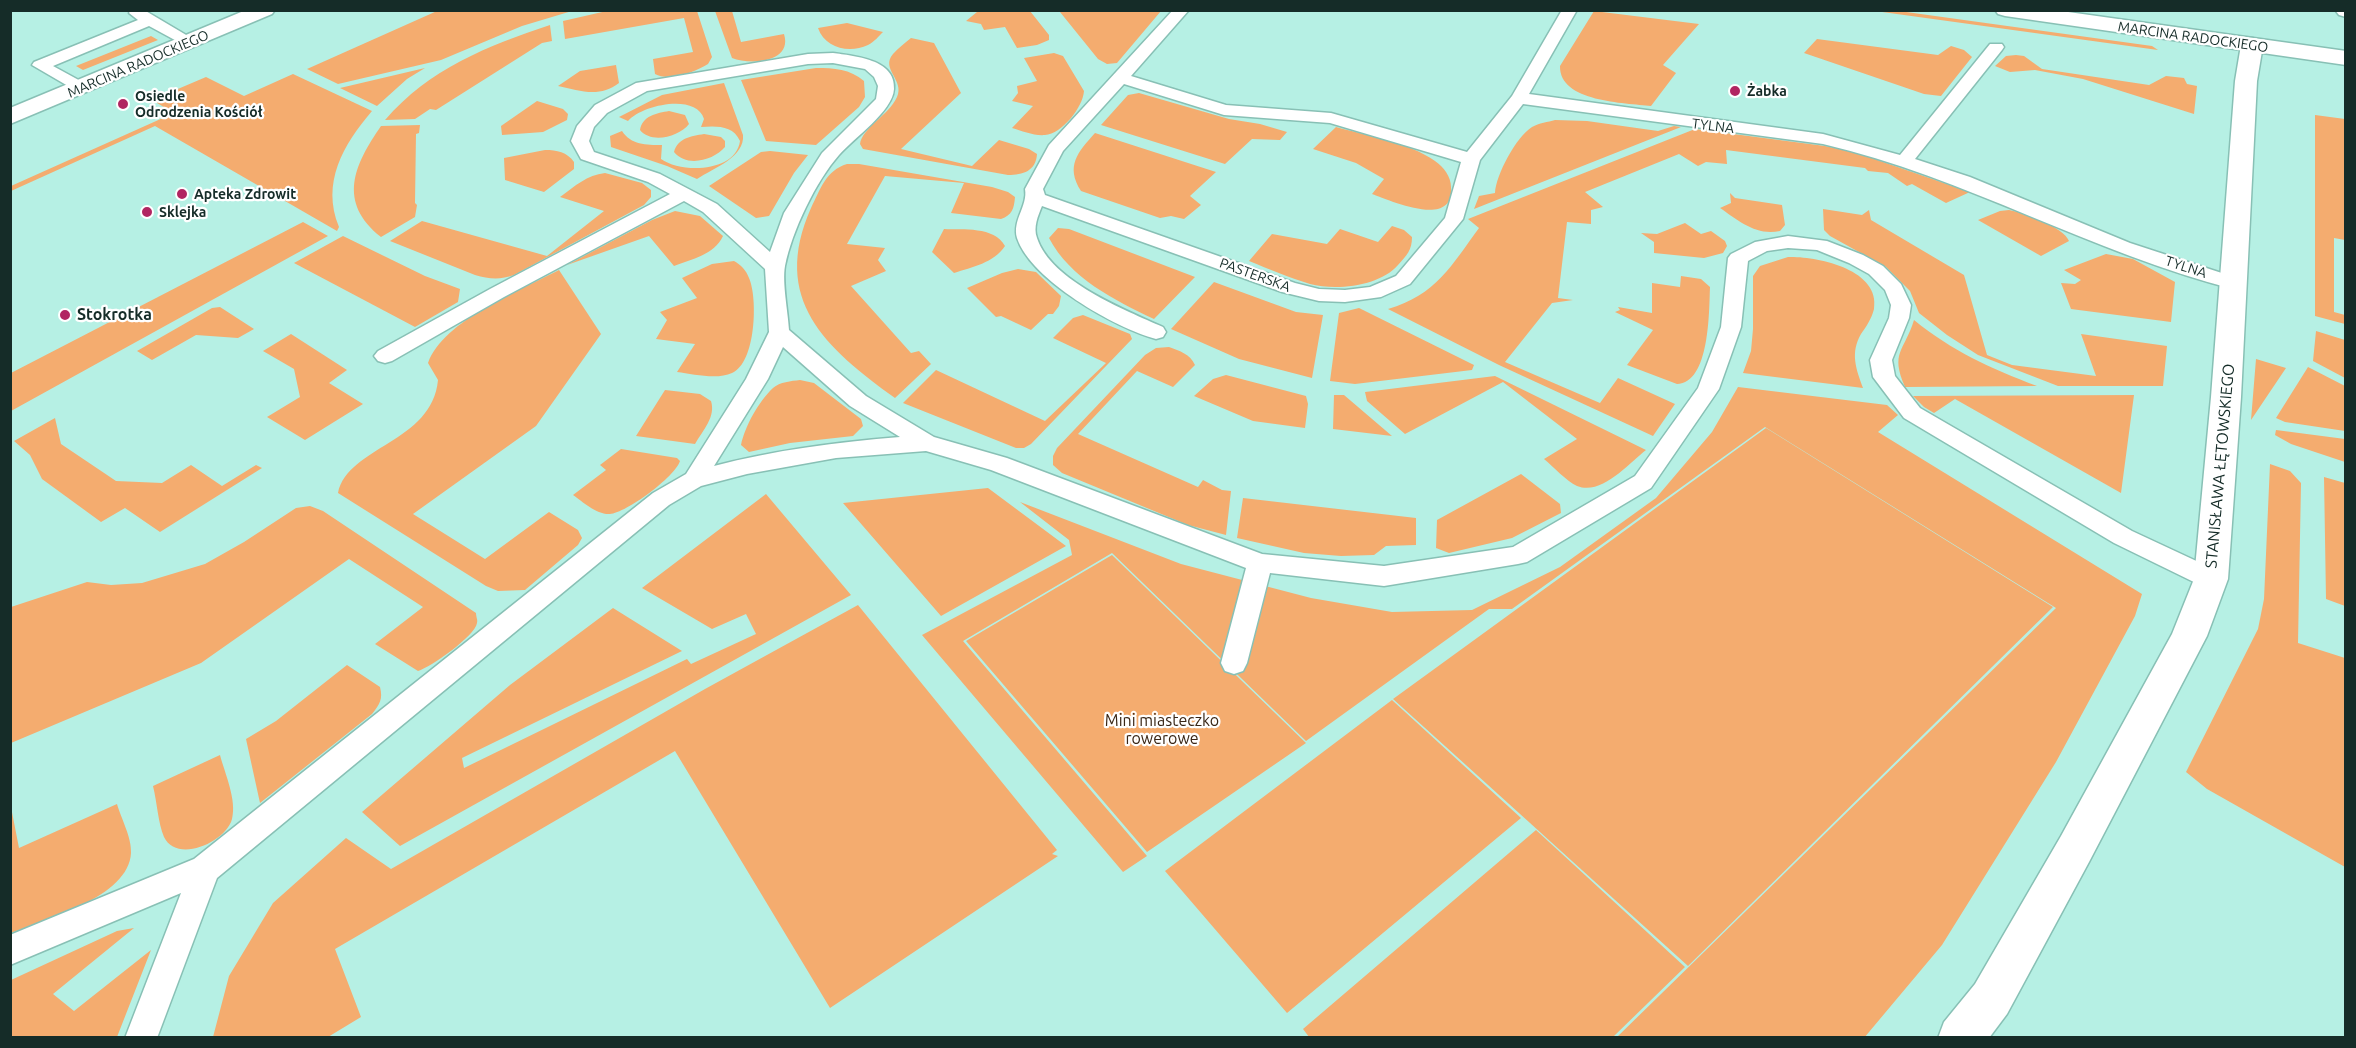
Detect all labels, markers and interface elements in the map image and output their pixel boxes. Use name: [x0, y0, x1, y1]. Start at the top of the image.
street label: MARCINA RADOCKIEGO: [2117, 18, 2269, 56]
street label: MARCINA RADOCKIEGO: [65, 27, 211, 101]
place label: Żabka: [1747, 83, 1787, 99]
marker: Żabka: [1728, 84, 1742, 98]
place label: Osiedle Odrodzenia Kościół: [135, 88, 262, 120]
marker: Osiedle Odrodzenia Kościół: [116, 97, 130, 111]
street label: TYLNA: [1691, 115, 1735, 137]
place label: Apteka Zdrowit: [194, 186, 296, 202]
marker: Apteka Zdrowit: [175, 187, 189, 201]
place label: Sklejka: [159, 204, 206, 220]
marker: Sklejka: [140, 205, 154, 219]
street label: TYLNA: [2163, 252, 2209, 282]
street label: PASTERSKA: [1217, 254, 1293, 296]
place label: Stokrotka: [77, 305, 152, 325]
marker: Stokrotka: [58, 308, 72, 322]
street label: STANISŁAWA ŁĘTOWSKIEGO: [2201, 363, 2239, 569]
park label: Mini miasteczko rowerowe: [1105, 711, 1219, 749]

